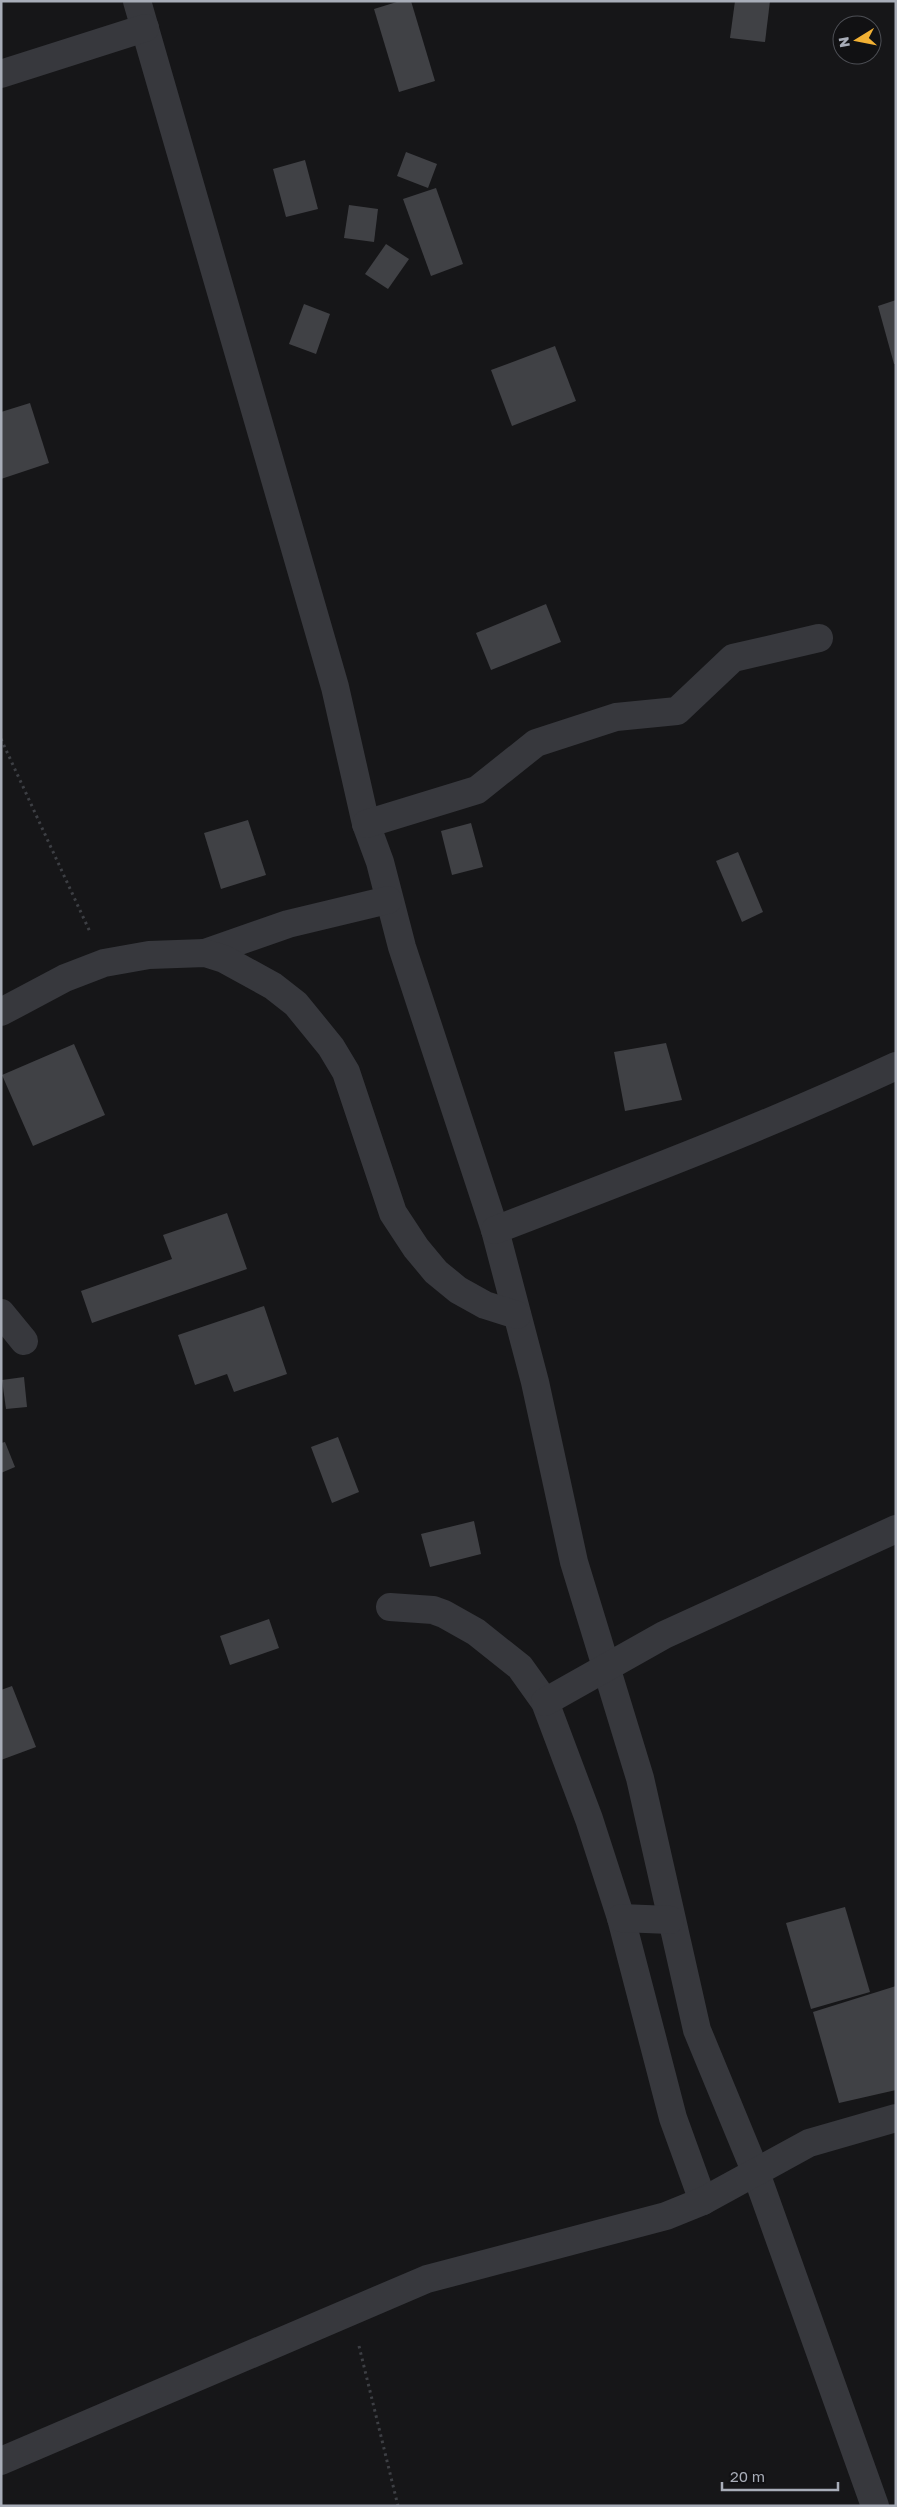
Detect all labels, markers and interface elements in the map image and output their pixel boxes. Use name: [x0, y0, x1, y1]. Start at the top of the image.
north arrow: [832, 15, 882, 65]
text: N: [834, 36, 853, 49]
scale bar: [722, 2460, 838, 2492]
text: 20 m: [730, 2467, 765, 2485]

